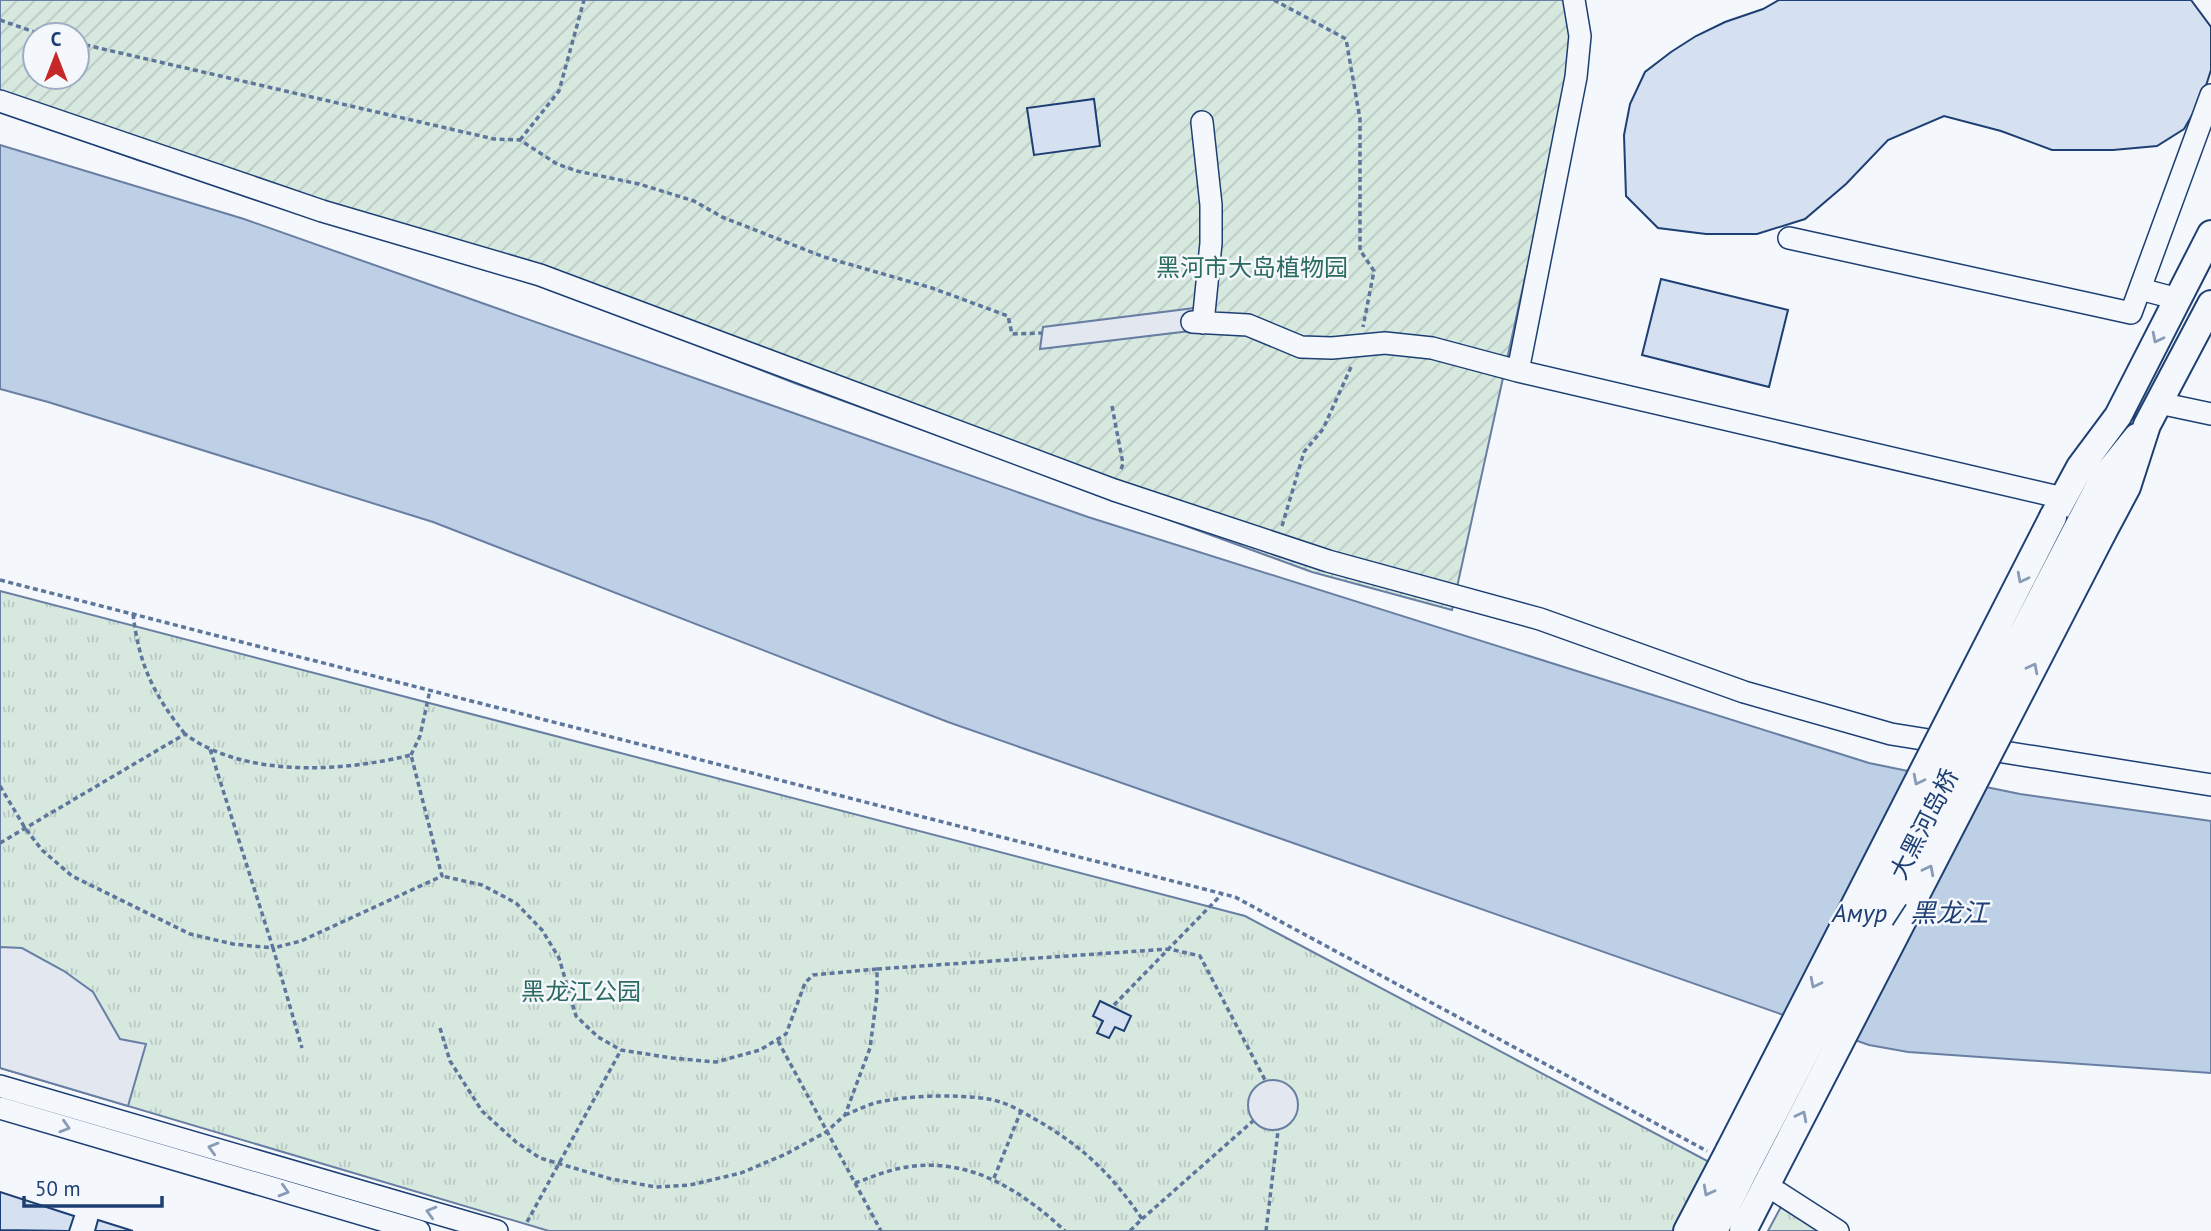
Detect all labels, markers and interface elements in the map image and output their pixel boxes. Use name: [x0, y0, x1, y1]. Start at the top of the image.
north arrow: [21, 21, 91, 91]
text: С: [51, 27, 62, 51]
park label: 黑河市大岛植物园: [1156, 252, 1348, 283]
one-way arrow: [2152, 331, 2166, 343]
one-way arrow: [2017, 571, 2030, 583]
one-way arrow: [2025, 663, 2039, 675]
street label: 大黑河岛桥: [1883, 764, 1965, 884]
one-way arrow: [1913, 773, 1927, 785]
one-way arrow: [1920, 865, 1934, 877]
water label: Амур / 黑龙江: [1831, 896, 1991, 929]
park label: 黑龙江公园: [521, 976, 641, 1007]
one-way arrow: [1809, 976, 1823, 988]
one-way arrow: [1794, 1110, 1808, 1123]
one-way arrow: [59, 1119, 71, 1134]
one-way arrow: [207, 1141, 219, 1156]
scale bar: [24, 1164, 163, 1208]
text: 50 m: [35, 1175, 81, 1202]
one-way arrow: [277, 1183, 289, 1198]
one-way arrow: [1702, 1184, 1716, 1196]
one-way arrow: [426, 1205, 438, 1220]

